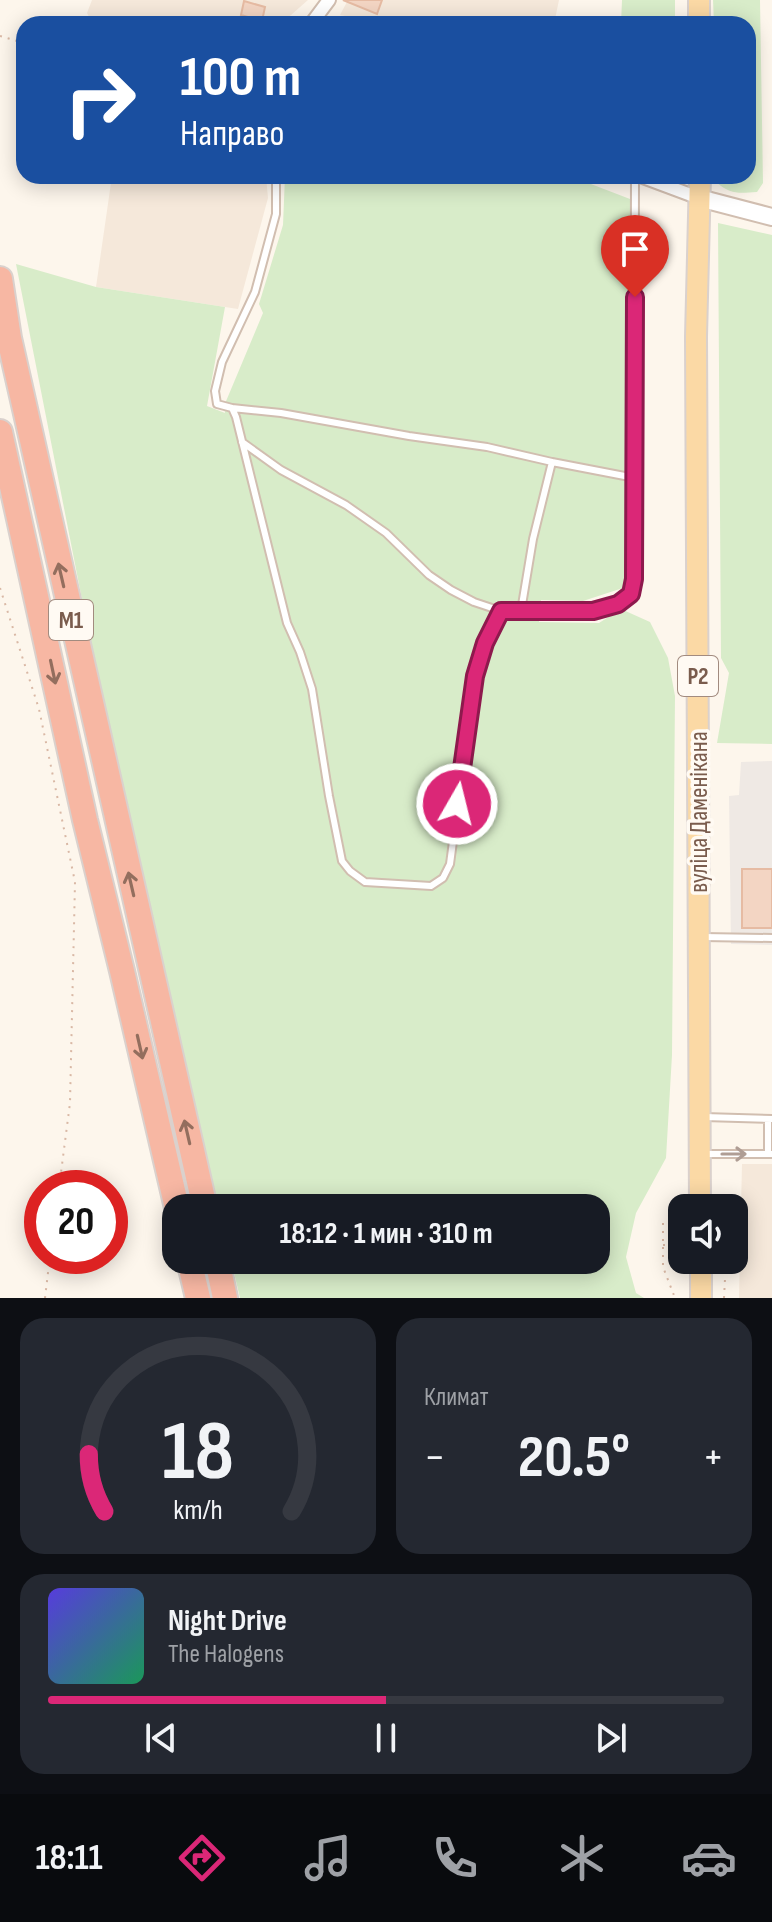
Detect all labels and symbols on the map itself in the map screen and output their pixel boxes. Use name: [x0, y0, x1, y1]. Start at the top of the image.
pin: [601, 215, 669, 297]
one-way arrow: [53, 563, 68, 589]
road number: М1: [49, 600, 93, 640]
road number: Р2: [678, 656, 718, 696]
one-way arrow: [46, 659, 61, 684]
street label: вуліца Даменікана: [684, 731, 715, 893]
position arrow: [415, 762, 499, 846]
one-way arrow: [123, 871, 138, 897]
one-way arrow: [133, 1034, 148, 1060]
one-way arrow: [179, 1120, 194, 1145]
one-way arrow: [720, 1146, 747, 1162]
speed limit sign: 20: [24, 1170, 128, 1274]

